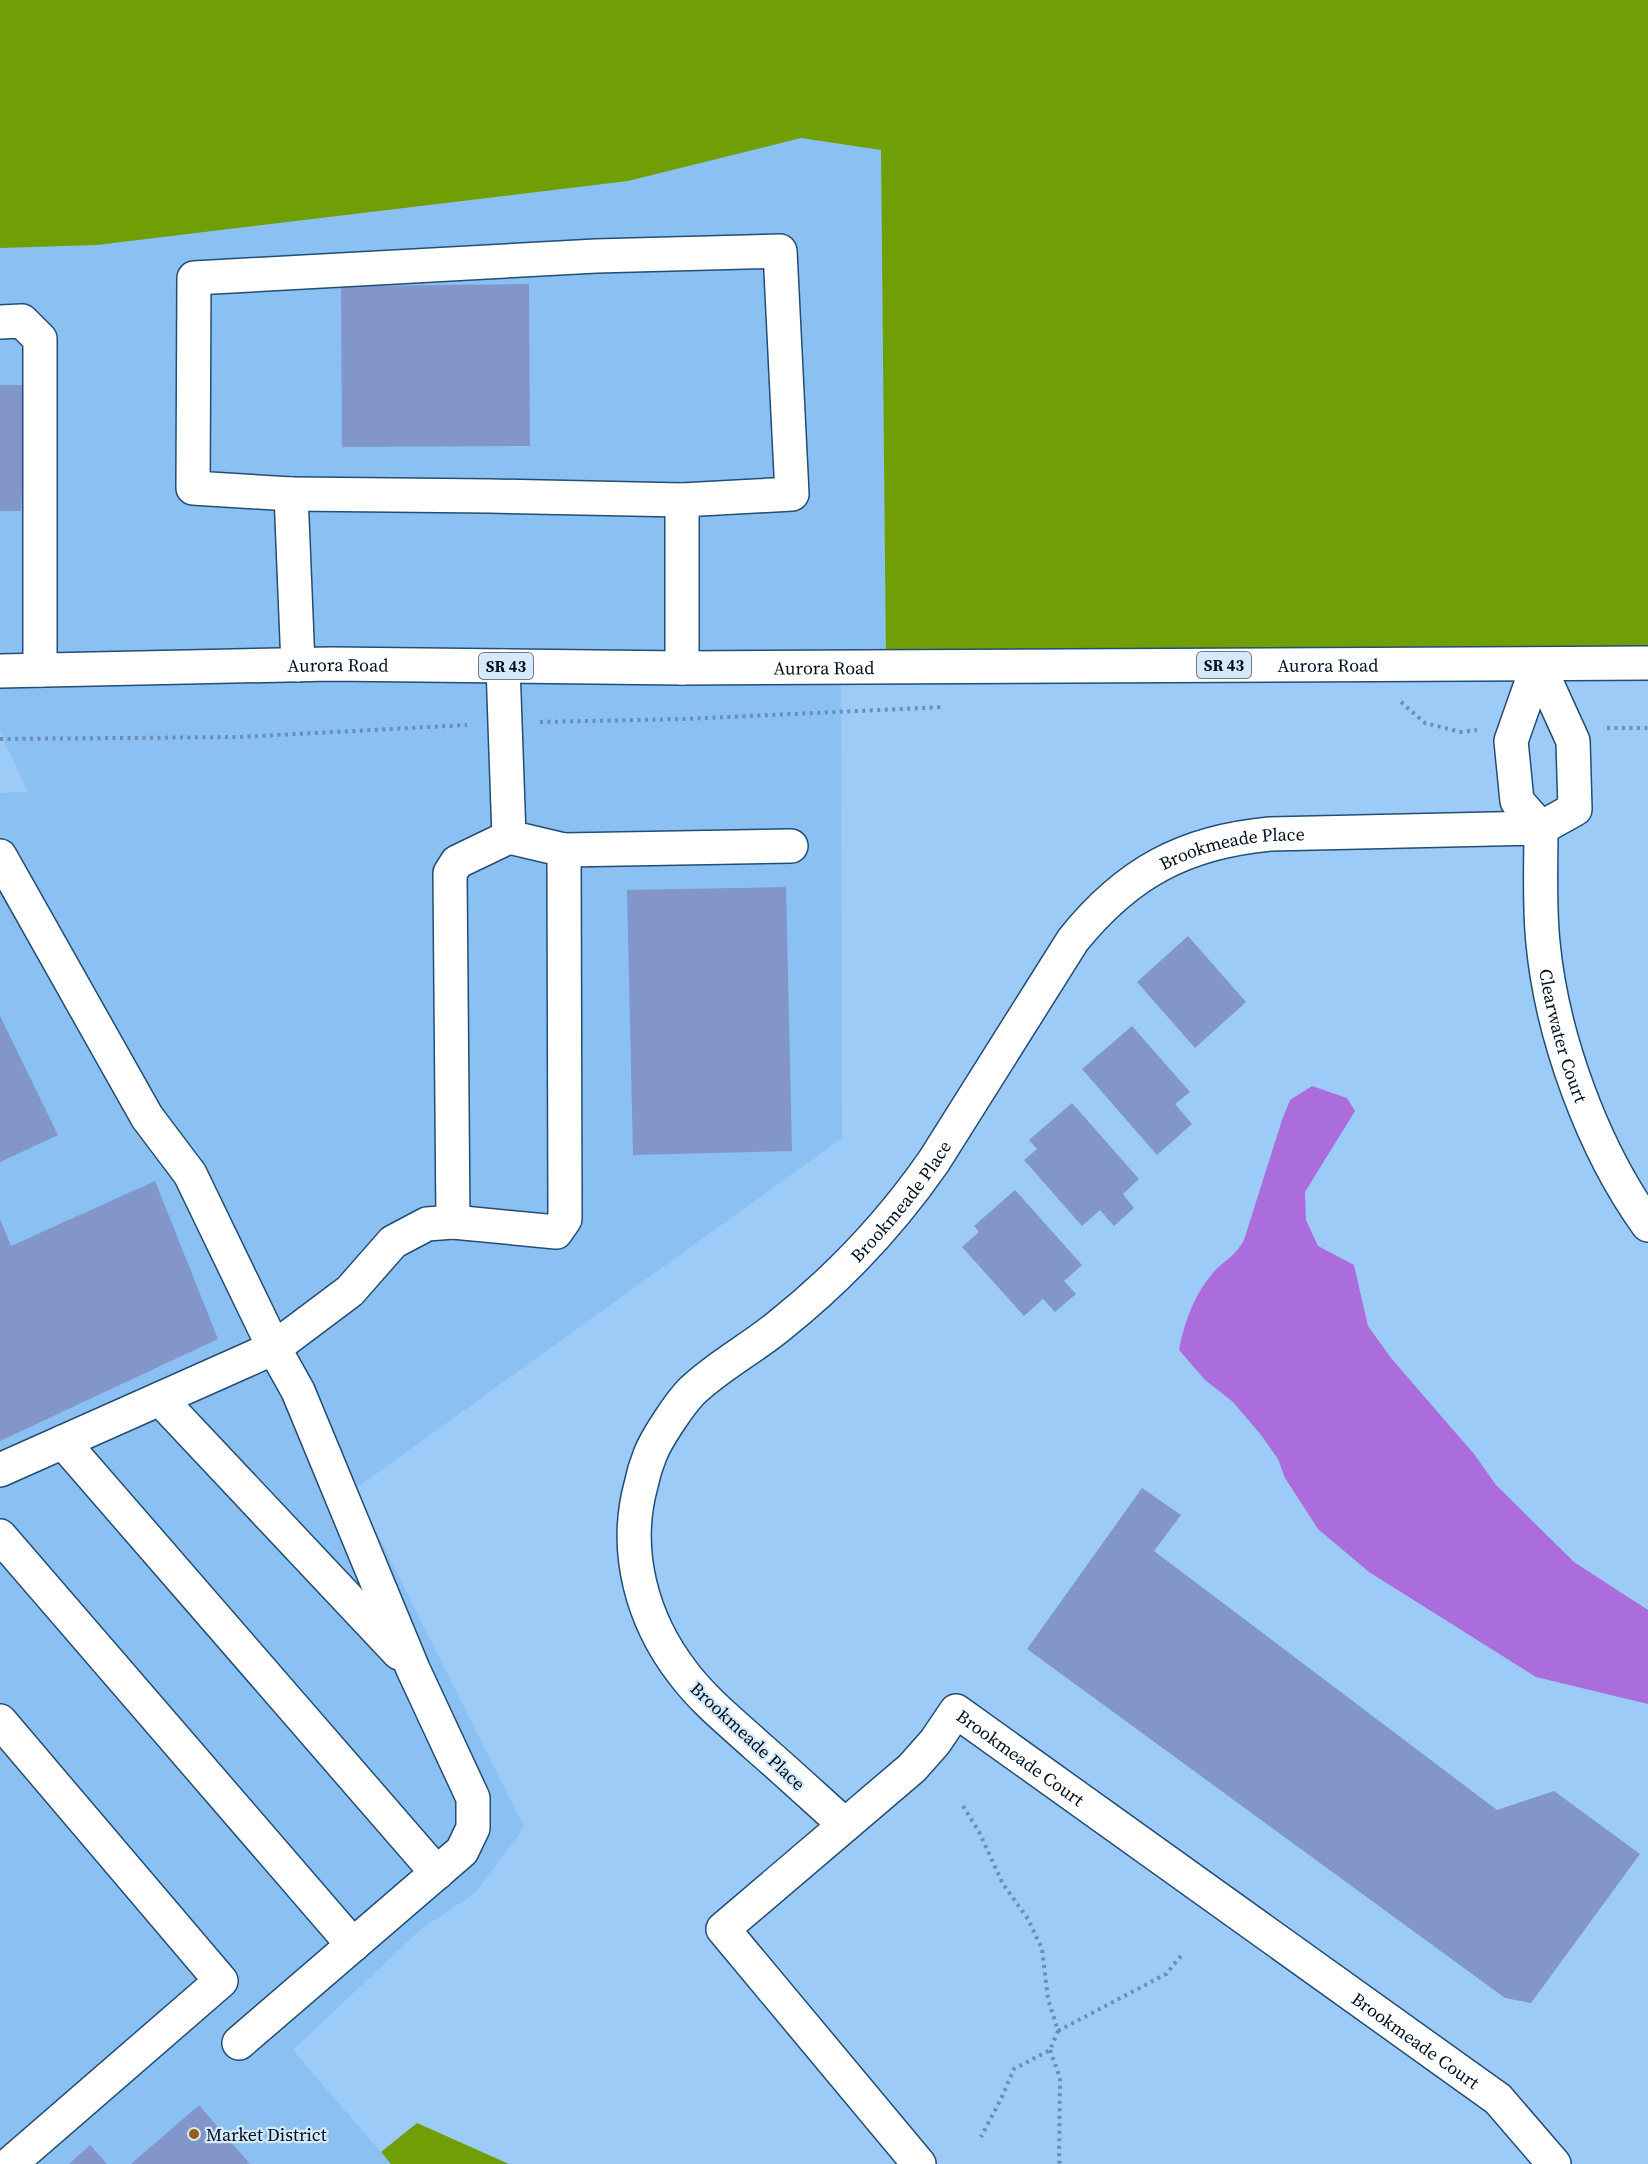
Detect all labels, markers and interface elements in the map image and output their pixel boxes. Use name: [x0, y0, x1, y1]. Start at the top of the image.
street label: Aurora Road: [287, 651, 389, 677]
road number: SR 43: [1197, 652, 1251, 678]
street label: Aurora Road: [1277, 652, 1378, 677]
road number: SR 43: [479, 653, 533, 679]
street label: Aurora Road: [773, 655, 874, 680]
street label: Brookmeade Place: [1155, 821, 1305, 876]
street label: Clearwater Court: [1534, 967, 1594, 1106]
street label: Brookmeade Place: [844, 1135, 957, 1267]
street label: Brookmeade Place: [685, 1676, 811, 1796]
street label: Brookmeade Court: [952, 1703, 1090, 1812]
street label: Brookmeade Court: [1347, 1986, 1485, 2095]
place label: Market District: [206, 2122, 327, 2147]
marker: Market District: [187, 2127, 201, 2141]

